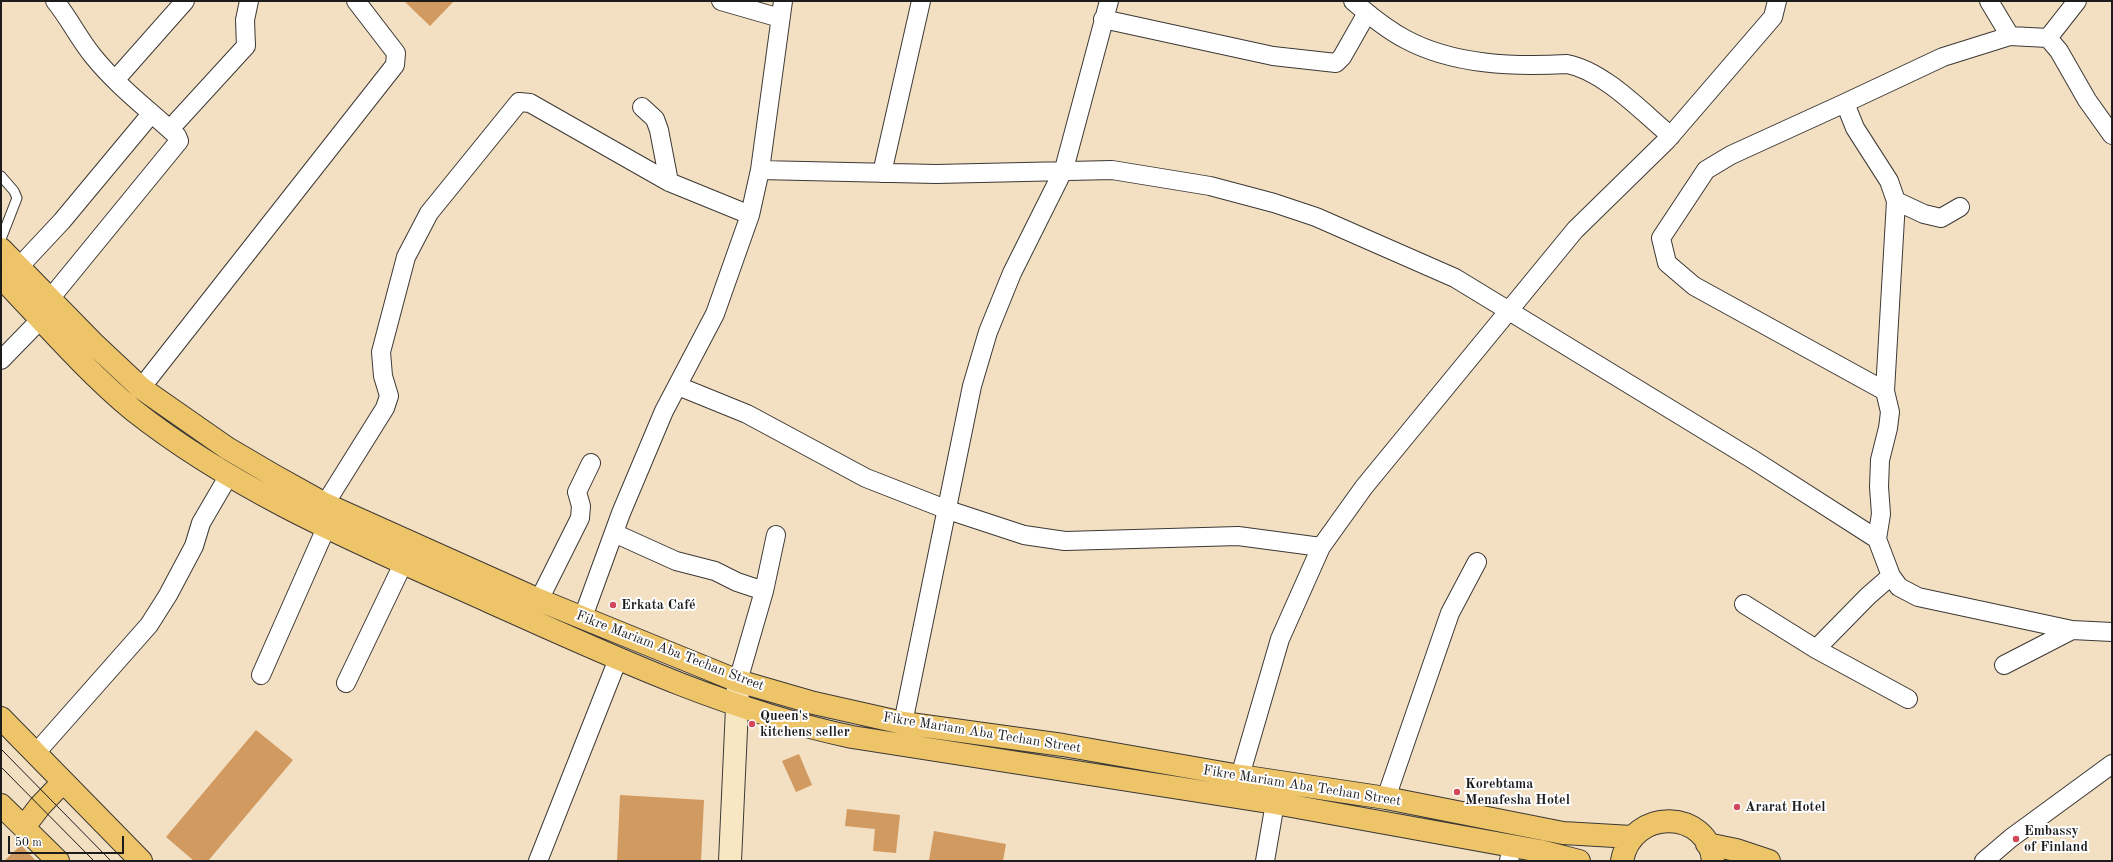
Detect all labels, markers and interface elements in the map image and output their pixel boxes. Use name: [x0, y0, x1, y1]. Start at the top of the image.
place label: Erkata Café: [621, 597, 696, 613]
marker: Erkata Café: [608, 600, 618, 610]
street label: Fikre Mariam Aba Techan Street: [574, 607, 766, 695]
place label: Queen's kitchens seller: [760, 708, 850, 740]
street label: Fikre Mariam Aba Techan Street: [882, 709, 1082, 757]
marker: Queen's kitchens seller: [747, 719, 757, 729]
street label: Fikre Mariam Aba Techan Street: [1202, 762, 1402, 810]
place label: Korebtama Menafesha Hotel: [1465, 776, 1570, 808]
marker: Korebtama Menafesha Hotel: [1452, 787, 1462, 797]
place label: Ararat Hotel: [1745, 799, 1826, 815]
marker: Ararat Hotel: [1732, 802, 1742, 812]
place label: Embassy of Finland: [2024, 823, 2088, 856]
scale bar: [10, 828, 126, 854]
marker: Embassy of Finland: [2011, 834, 2021, 844]
text: 50 m: [15, 837, 42, 849]

